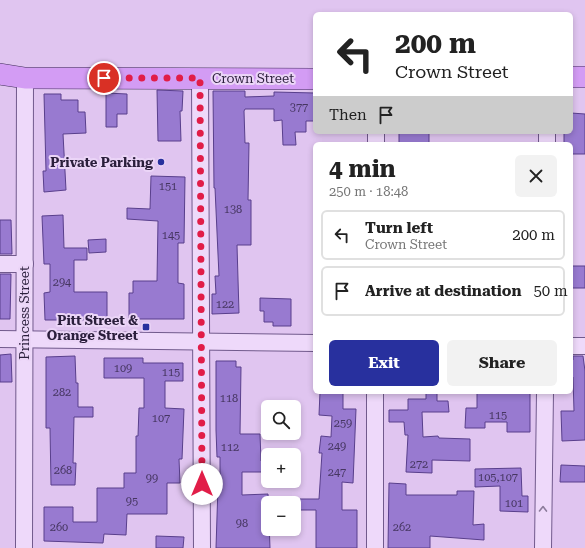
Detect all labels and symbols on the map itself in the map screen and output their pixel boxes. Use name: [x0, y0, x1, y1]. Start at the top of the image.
pin: [87, 61, 121, 95]
street label: Crown Street: [212, 71, 294, 86]
house number: 377: [290, 101, 308, 114]
place label: Private Parking: [50, 155, 153, 170]
marker: Private Parking: [156, 157, 166, 167]
house number: 151: [159, 180, 177, 193]
house number: 138: [224, 203, 242, 216]
house number: 145: [162, 229, 180, 242]
street label: Princess Street: [17, 266, 32, 360]
house number: 294: [53, 276, 72, 289]
house number: 122: [216, 298, 234, 311]
place label: Pitt Street & Orange Street: [47, 313, 139, 343]
marker: Pitt Street & Orange Street: [141, 322, 151, 332]
house number: 109: [114, 362, 132, 375]
house number: 115: [162, 366, 180, 379]
house number: 282: [53, 386, 71, 399]
house number: 118: [220, 392, 238, 405]
house number: 115: [489, 409, 507, 422]
house number: 107: [152, 412, 170, 425]
house number: 259: [334, 417, 352, 430]
house number: 249: [328, 440, 346, 453]
house number: 112: [221, 441, 239, 454]
house number: 272: [410, 458, 428, 471]
position arrow: [181, 463, 223, 505]
house number: 268: [54, 464, 72, 477]
house number: 247: [328, 466, 346, 479]
house number: 105,107: [478, 471, 518, 484]
house number: 99: [146, 472, 158, 485]
house number: 95: [126, 495, 138, 508]
house number: 101: [505, 497, 523, 510]
one-way arrow: [539, 506, 547, 512]
house number: 98: [236, 517, 248, 530]
house number: 260: [50, 521, 68, 534]
house number: 262: [393, 521, 411, 534]

